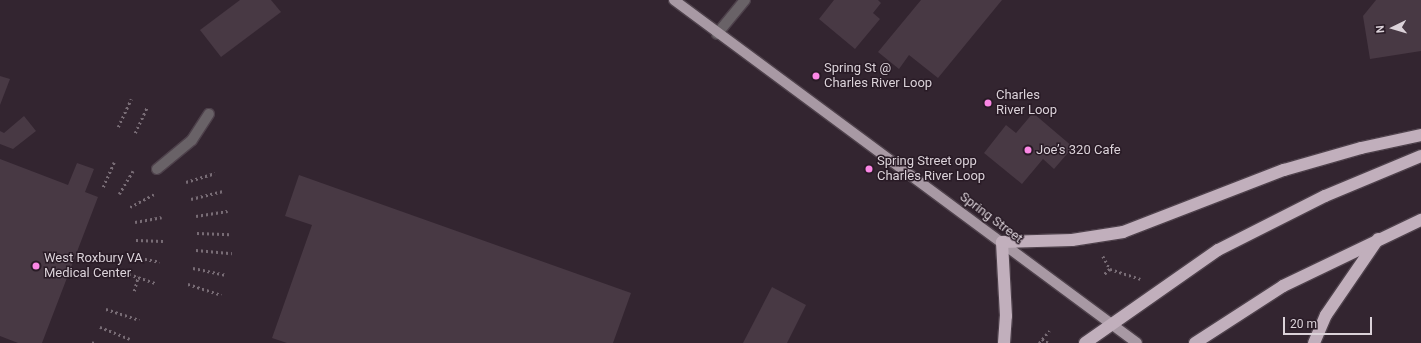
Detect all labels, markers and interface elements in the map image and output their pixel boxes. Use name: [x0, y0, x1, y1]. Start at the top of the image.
north arrow: [1373, 8, 1413, 48]
text: N: [1374, 25, 1387, 34]
place label: Spring St @ Charles River Loop: [824, 61, 932, 92]
marker: Spring St @ Charles River Loop: [811, 71, 821, 81]
place label: Charles River Loop: [996, 88, 1057, 119]
marker: Charles River Loop: [983, 98, 993, 108]
place label: Joe’s 320 Cafe: [1036, 142, 1121, 158]
marker: Joe’s 320 Cafe: [1023, 145, 1033, 155]
place label: Spring Street opp Charles River Loop: [877, 154, 985, 185]
marker: Spring Street opp Charles River Loop: [864, 164, 874, 174]
street label: Spring Street: [957, 189, 1025, 247]
place label: West Roxbury VA Medical Center: [44, 251, 143, 282]
marker: West Roxbury VA Medical Center: [31, 261, 41, 271]
scale bar: [1285, 309, 1374, 335]
text: 20 m: [1290, 317, 1317, 331]

